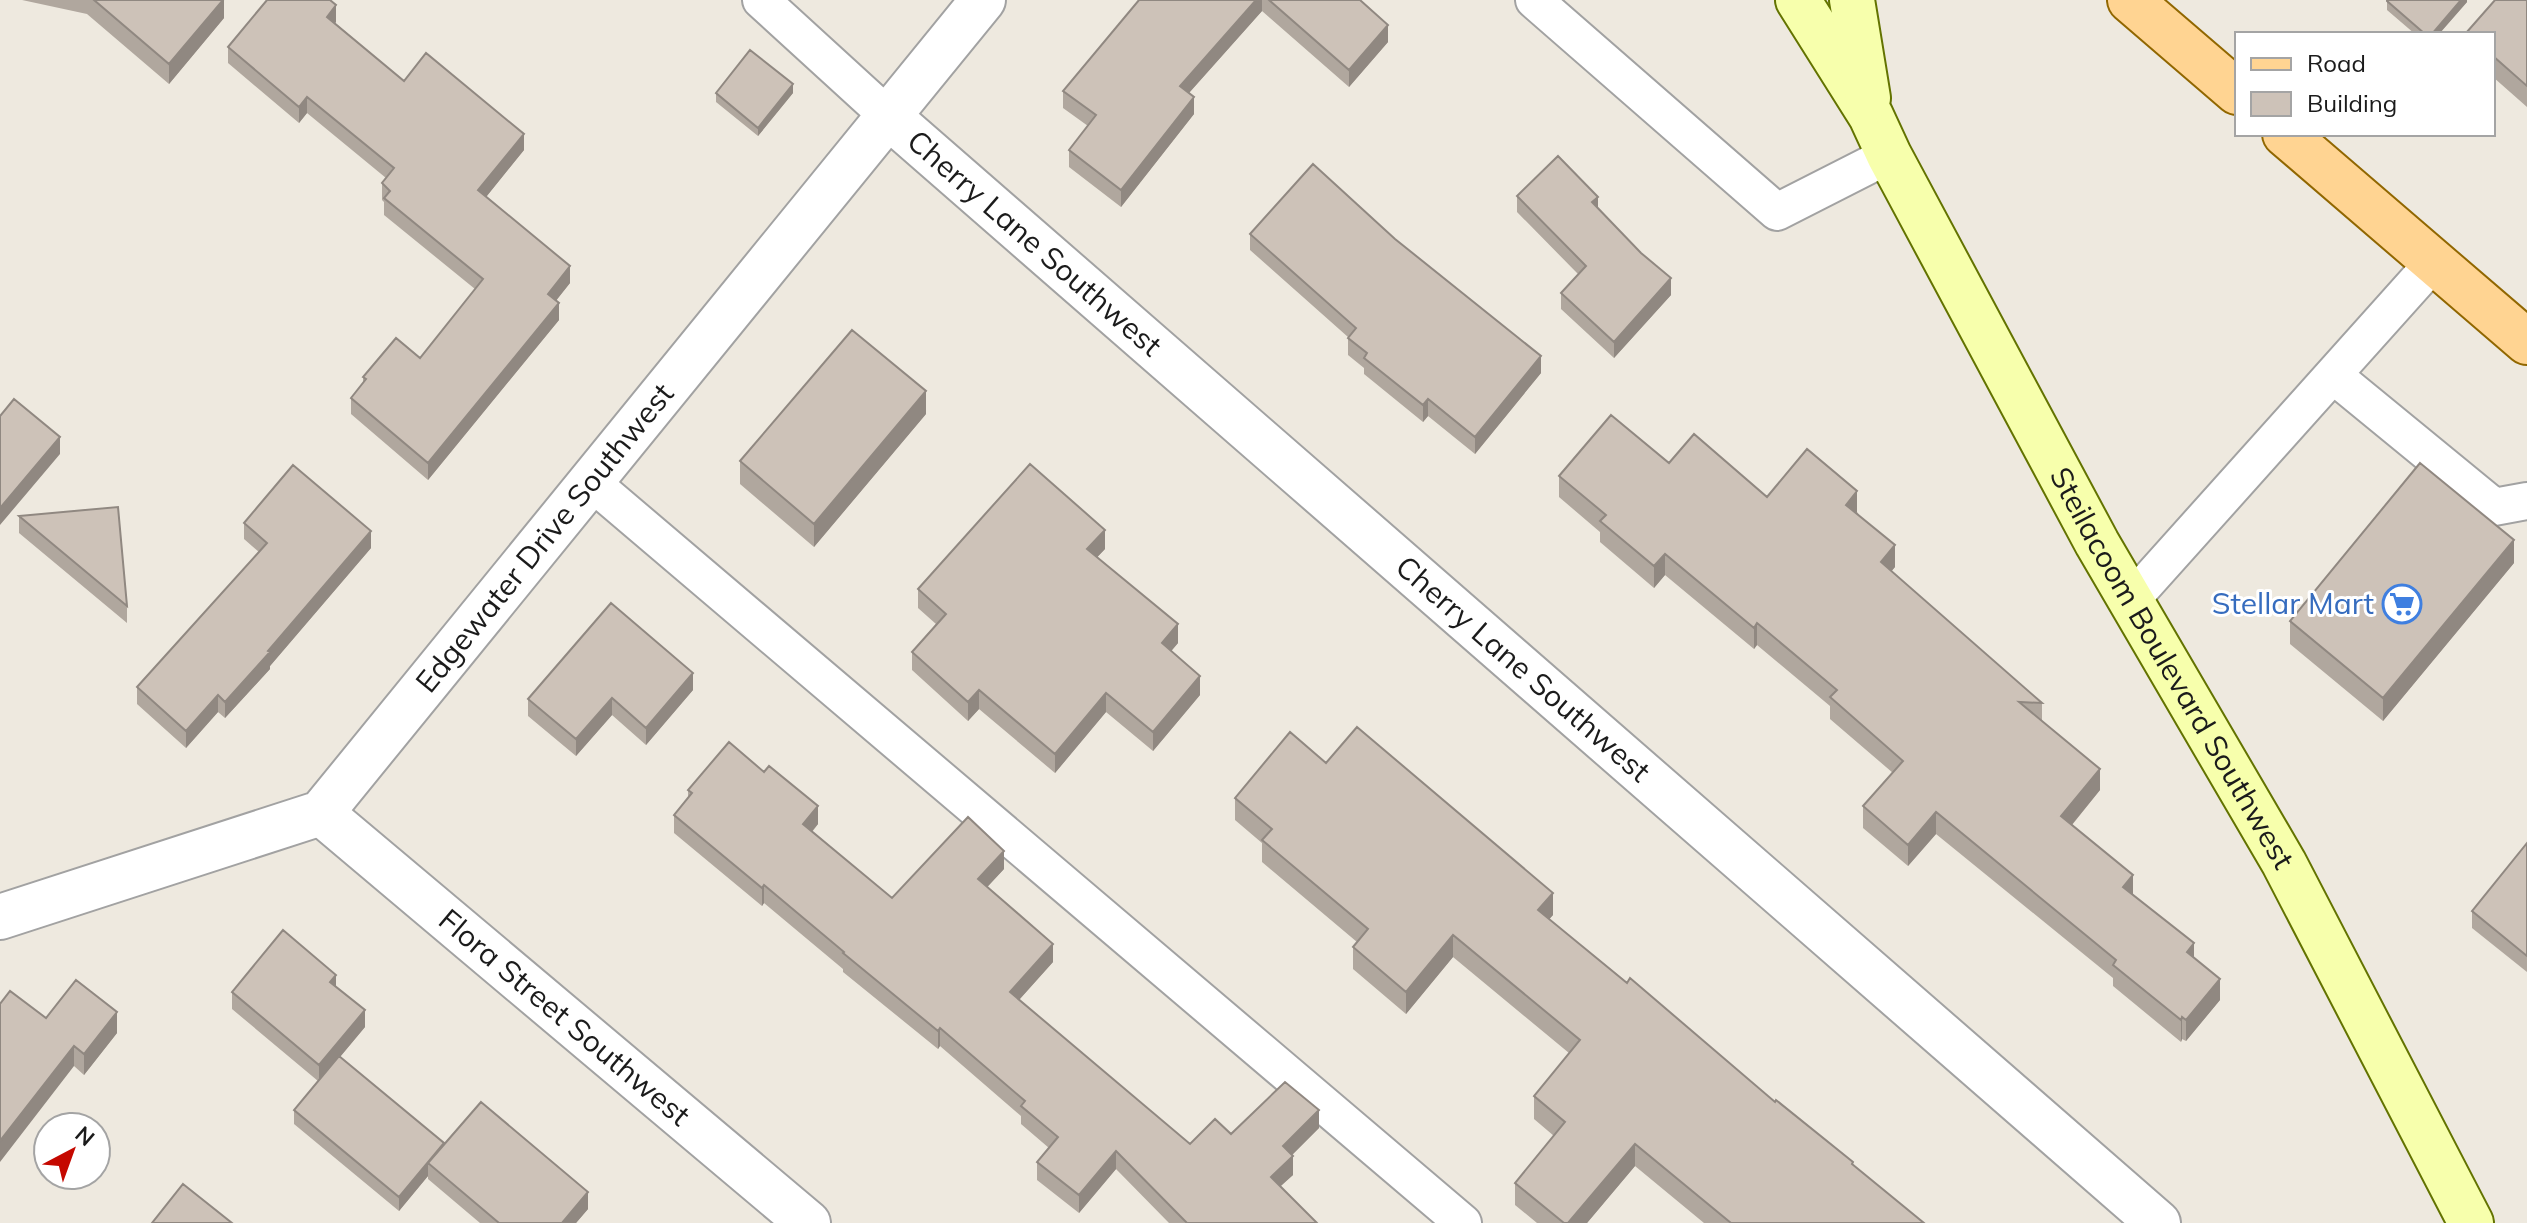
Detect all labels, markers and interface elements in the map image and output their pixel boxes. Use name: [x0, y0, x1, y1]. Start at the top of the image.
legend: [2235, 32, 2495, 136]
text: Road: [2307, 48, 2366, 78]
text: Building: [2307, 88, 2397, 118]
street label: Cherry Lane Southwest: [900, 121, 1170, 364]
street label: Edgewater Drive Southwest: [407, 375, 681, 700]
street label: Steilacoom Boulevard Southwest: [2042, 460, 2303, 875]
street label: Cherry Lane Southwest: [1388, 547, 1659, 790]
supermarket icon: Stellar Mart: [2381, 583, 2423, 625]
place label: Stellar Mart: [2212, 584, 2374, 622]
street label: Flora Street Southwest: [431, 900, 698, 1134]
north arrow: [32, 1111, 112, 1191]
text: N: [70, 1120, 101, 1152]

